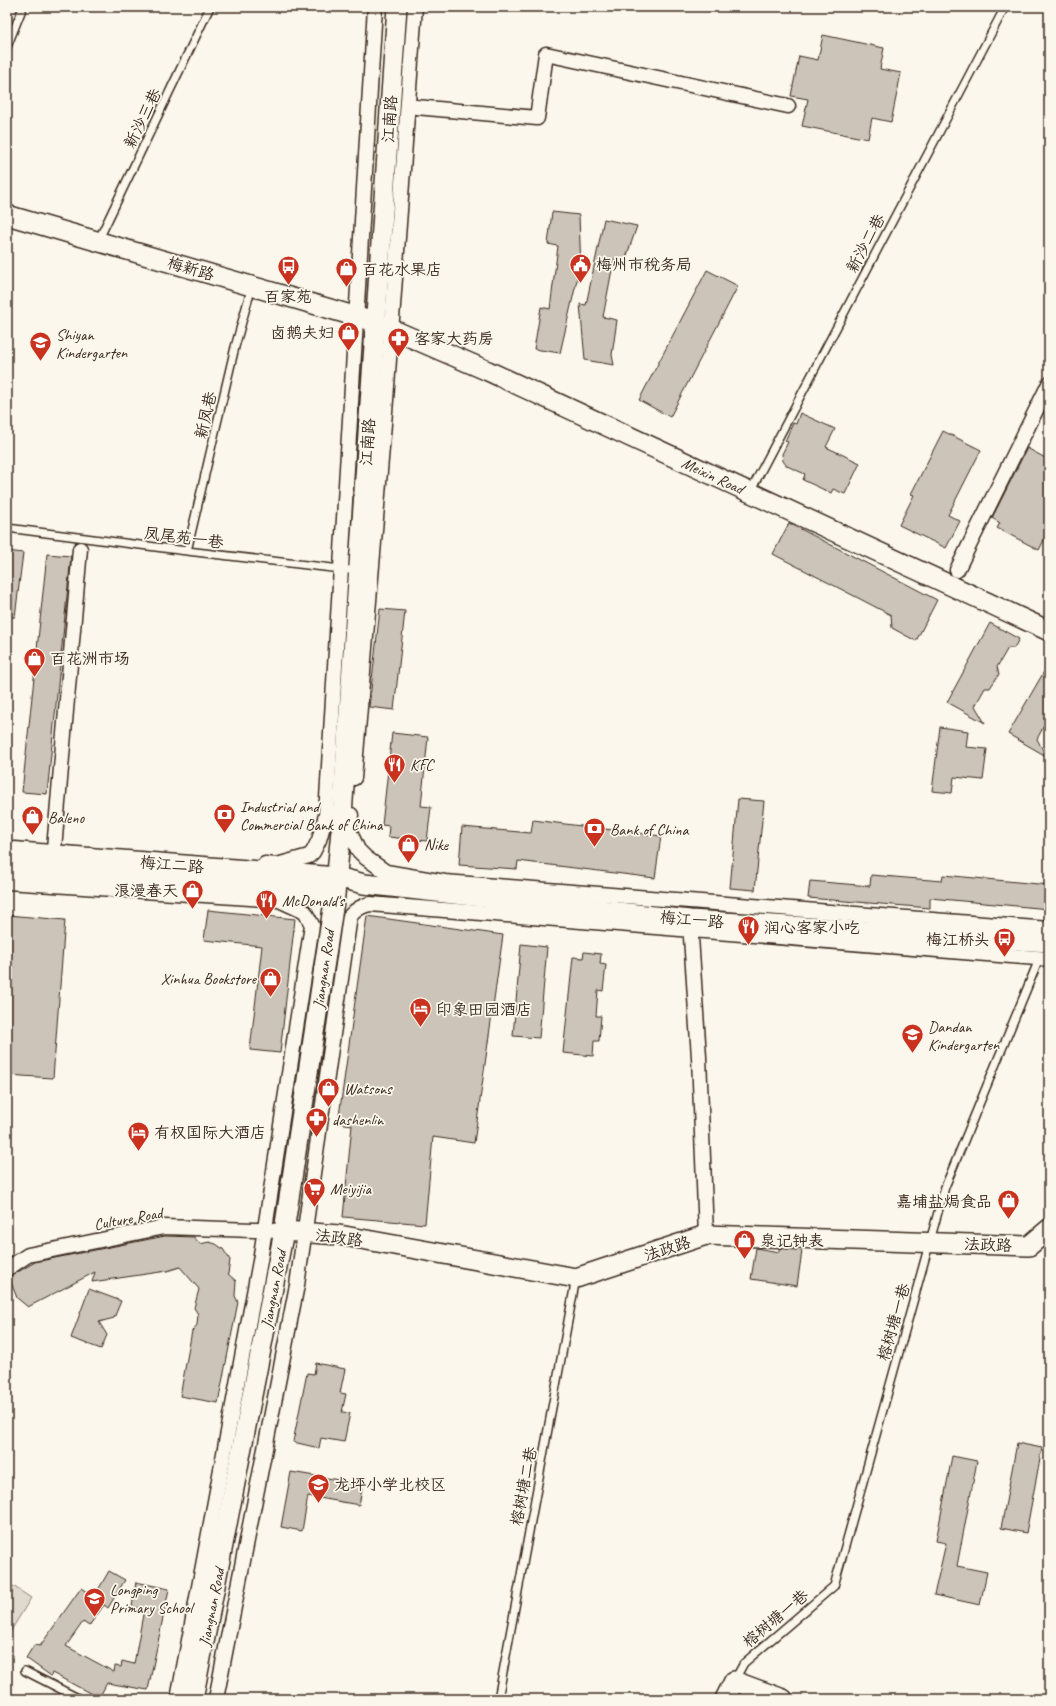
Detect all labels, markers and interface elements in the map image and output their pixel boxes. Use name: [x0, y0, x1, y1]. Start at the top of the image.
street label: 新沙三巷: [120, 85, 166, 152]
street label: 江南路: [378, 94, 402, 144]
street label: 新沙二巷: [842, 211, 890, 276]
public building icon: 梅州市税务局: [568, 251, 594, 284]
street label: 梅新路: [165, 253, 217, 285]
bus stop icon: 百家苑: [275, 253, 301, 286]
place label: 梅州市税务局: [596, 255, 692, 275]
shop icon: 百花水果店: [333, 256, 359, 289]
place label: 百花水果店: [362, 260, 442, 280]
place label: 百家苑: [264, 287, 312, 307]
shop icon: 卤鹅夫妇: [336, 319, 362, 352]
place label: 卤鹅夫妇: [270, 323, 334, 343]
place label: Shiyan Kindergarten: [56, 325, 128, 363]
pharmacy icon: 客家大药房: [386, 325, 412, 358]
place label: 客家大药房: [414, 329, 494, 349]
school or university icon: Shiyan Kindergarten: [27, 330, 53, 363]
street label: 新凤巷: [191, 390, 221, 441]
street label: 江南路: [356, 417, 380, 467]
street label: Meixin Road: [678, 453, 749, 500]
street label: 凤尾苑一巷: [143, 523, 225, 553]
shop icon: 百花洲市场: [21, 645, 47, 678]
place label: 百花洲市场: [50, 649, 130, 669]
restaurant icon: KFC: [381, 751, 407, 784]
place label: KFC: [410, 755, 436, 775]
place label: Industrial and Commercial Bank of China: [240, 797, 384, 835]
bank icon: Industrial and Commercial Bank of China: [212, 802, 238, 835]
shop icon: Baleno: [19, 804, 45, 837]
place label: Baleno: [48, 808, 85, 828]
bank icon: Bank of China: [581, 816, 607, 849]
place label: Bank of China: [610, 820, 690, 840]
shop icon: Nike: [395, 831, 421, 864]
place label: Nike: [424, 835, 450, 855]
street label: 梅江二路: [139, 852, 205, 878]
shop icon: 浪漫春天: [180, 877, 206, 910]
place label: 浪漫春天: [114, 881, 178, 901]
restaurant icon: McDonald's: [253, 887, 279, 920]
place label: McDonald's: [282, 891, 346, 911]
street label: 梅江一路: [659, 907, 725, 933]
restaurant icon: 润心客家小吃: [735, 914, 761, 947]
place label: 润心客家小吃: [764, 918, 860, 938]
street label: Jiangnan Road: [308, 926, 340, 1011]
bus stop icon: 梅江桥头: [992, 926, 1018, 959]
place label: 梅江桥头: [926, 930, 990, 950]
shop icon: Xinhua Bookstore: [258, 965, 284, 998]
place label: Xinhua Bookstore: [161, 969, 258, 989]
hotel icon: 印象田园酒店: [408, 996, 434, 1029]
place label: 印象田园酒店: [436, 1000, 532, 1020]
place label: Dandan Kindergarten: [928, 1017, 1000, 1055]
school or university icon: Dandan Kindergarten: [900, 1022, 926, 1055]
shop icon: Watsons: [316, 1075, 342, 1108]
place label: Watsons: [344, 1079, 393, 1099]
pharmacy icon: dashenlin: [303, 1106, 329, 1139]
place label: dashenlin: [332, 1110, 384, 1130]
hotel icon: 有权国际大酒店: [125, 1119, 151, 1152]
place label: 有权国际大酒店: [154, 1123, 266, 1143]
supermarket icon: Meiyijia: [302, 1175, 328, 1208]
place label: Meiyijia: [330, 1179, 372, 1199]
shop icon: 嘉埔盐焗食品: [995, 1188, 1021, 1221]
place label: 嘉埔盐焗食品: [896, 1192, 992, 1212]
street label: Culture Road: [92, 1203, 167, 1235]
street label: 法政路: [314, 1225, 364, 1251]
shop icon: 泉记钟表: [732, 1227, 758, 1260]
place label: 泉记钟表: [760, 1231, 824, 1251]
street label: 法政路: [641, 1232, 693, 1266]
street label: 法政路: [964, 1234, 1012, 1256]
street label: Jiangnan Road: [256, 1246, 292, 1331]
street label: 榕树塘一巷: [873, 1281, 915, 1363]
street label: 榕树塘二巷: [507, 1445, 541, 1527]
school or university icon: 龙坪小学北校区: [305, 1471, 331, 1504]
place label: 龙坪小学北校区: [334, 1475, 446, 1495]
street label: Jiangnan Road: [194, 1564, 230, 1649]
place label: Longping Primary School: [110, 1580, 196, 1618]
school or university icon: Longping Primary School: [82, 1585, 108, 1618]
street label: 榕树塘一巷: [739, 1585, 813, 1652]

